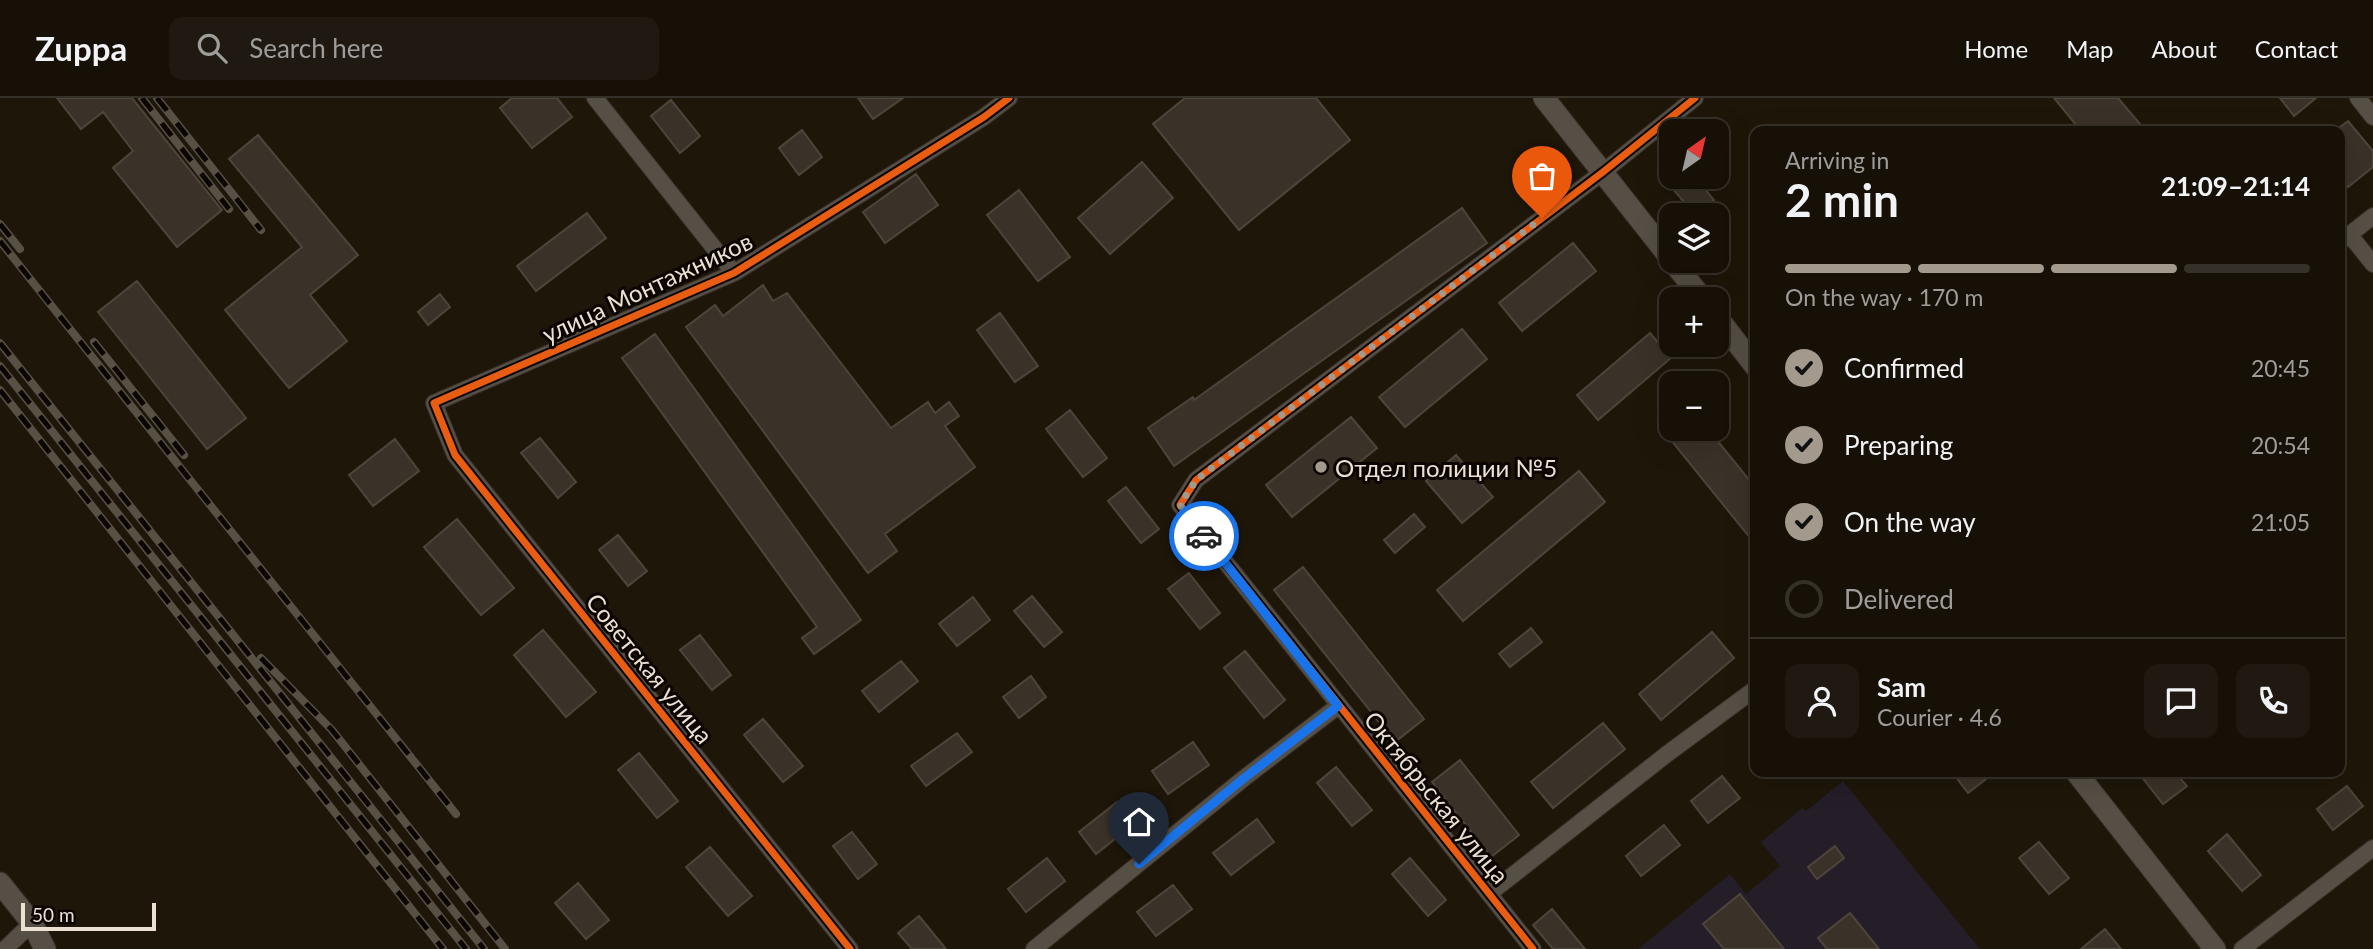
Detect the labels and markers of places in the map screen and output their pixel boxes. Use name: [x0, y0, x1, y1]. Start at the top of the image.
pin: [1512, 146, 1572, 218]
place label: Отдел полиции №5: [1335, 453, 1557, 482]
marker: Отдел полиции №5: [1313, 459, 1329, 475]
pin: [1109, 792, 1169, 864]

